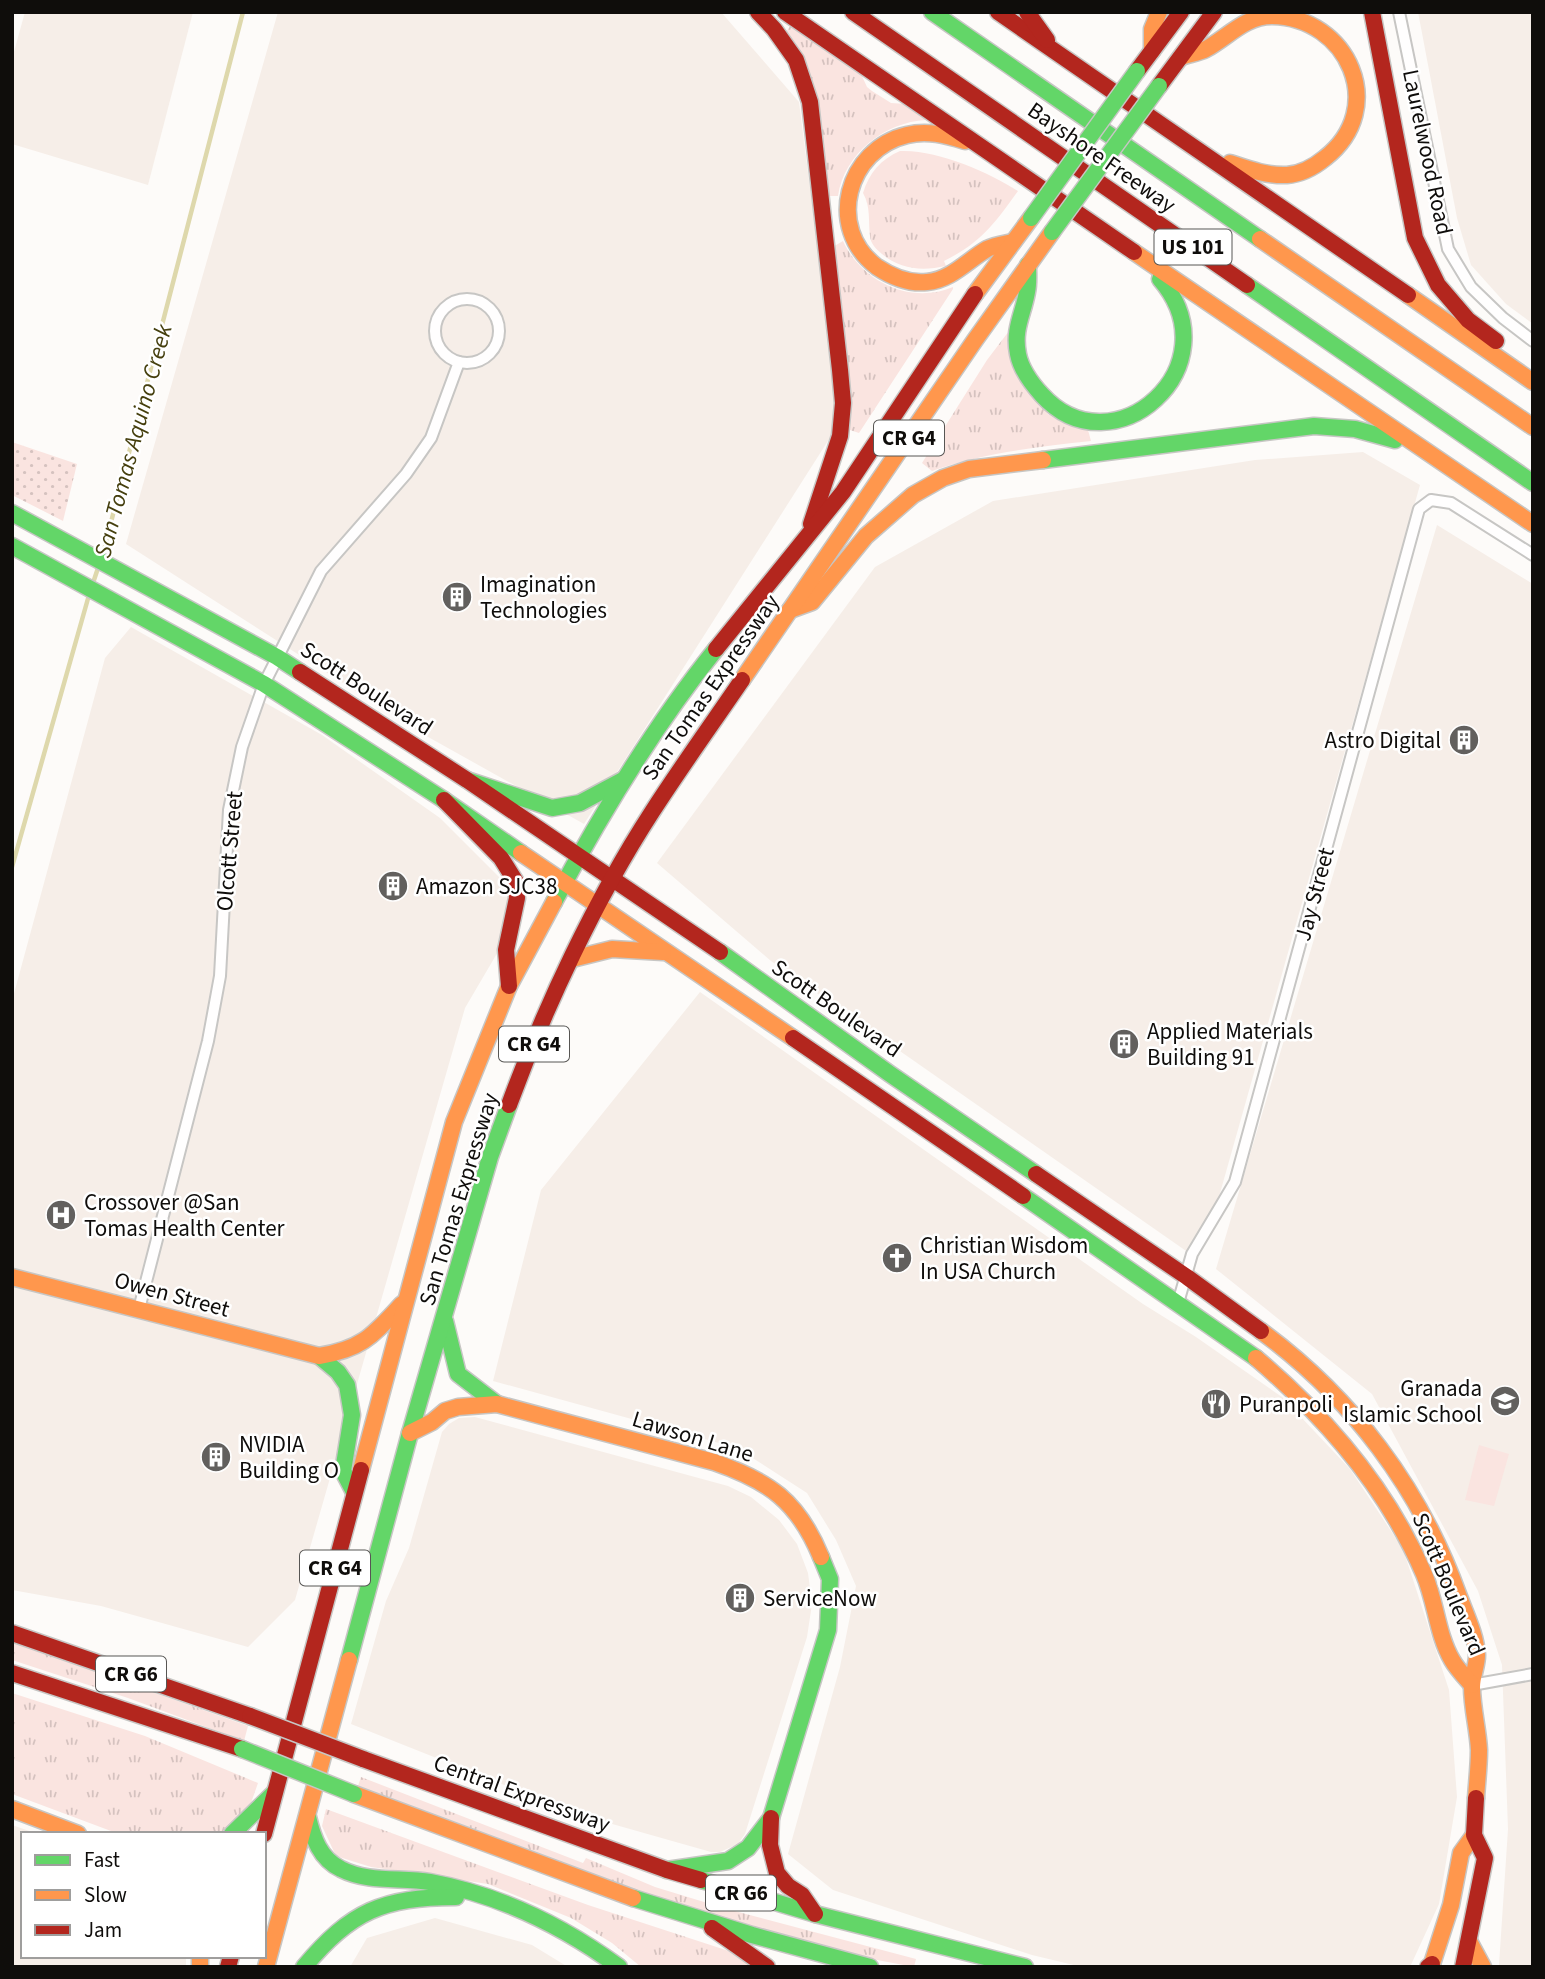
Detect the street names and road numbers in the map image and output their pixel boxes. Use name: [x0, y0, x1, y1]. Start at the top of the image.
street label: Laurelwood Road: [1394, 66, 1461, 238]
street label: Bayshore Freeway: [1021, 94, 1183, 221]
road number: US 101: [1154, 230, 1232, 264]
road number: CR G4: [874, 420, 944, 456]
street label: San Tomas Expressway: [634, 587, 787, 787]
street label: Scott Boulevard: [294, 633, 440, 744]
street label: Olcott Street: [208, 789, 251, 913]
street label: Jay Street: [1286, 843, 1343, 945]
street label: Scott Boulevard: [765, 951, 909, 1066]
road number: CR G4: [499, 1026, 569, 1062]
street label: San Tomas Expressway: [410, 1089, 507, 1310]
street label: Owen Street: [111, 1263, 233, 1326]
street label: Lawson Lane: [628, 1402, 758, 1471]
street label: Scott Boulevard: [1404, 1508, 1493, 1661]
road number: CR G4: [300, 1550, 370, 1586]
road number: CR G6: [96, 1656, 166, 1692]
street label: Central Expressway: [429, 1746, 615, 1841]
road number: CR G6: [706, 1876, 776, 1910]

